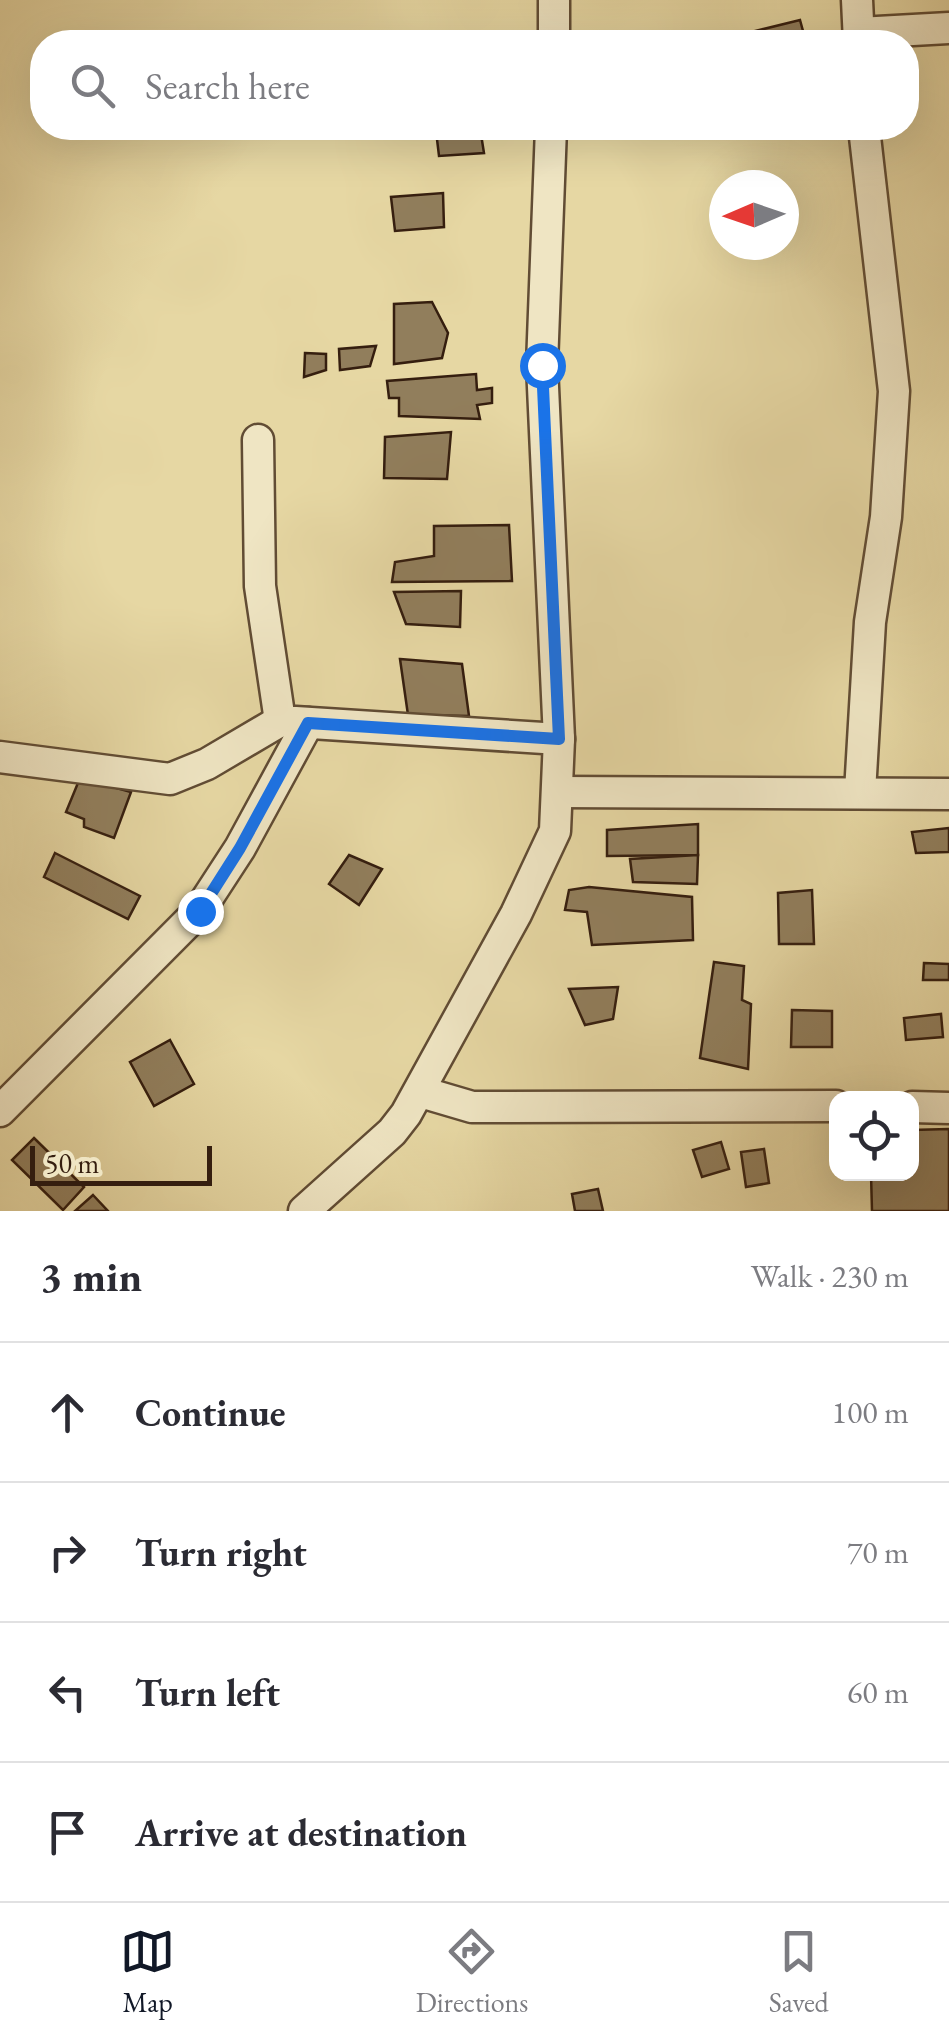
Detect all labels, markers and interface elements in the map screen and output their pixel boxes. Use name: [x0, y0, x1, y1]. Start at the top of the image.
search box: [30, 30, 919, 140]
icon: search: [65, 58, 120, 113]
text: Search here: [145, 61, 310, 110]
north arrow: [709, 170, 799, 260]
route start: [520, 343, 566, 389]
route end: [178, 889, 224, 935]
map controls: [829, 1091, 919, 1181]
button: locate: [829, 1091, 919, 1181]
scale bar: [30, 1141, 212, 1186]
text: 50 m: [45, 1145, 99, 1181]
text: 3 min: [40, 1249, 142, 1304]
text: Walk · 230 m: [751, 1255, 909, 1297]
icon: ahead: [40, 1385, 95, 1440]
text: Continue: [135, 1388, 286, 1437]
text: 100 m: [832, 1391, 909, 1433]
icon: right: [40, 1525, 95, 1580]
text: Turn right: [135, 1528, 307, 1577]
text: 70 m: [847, 1531, 909, 1573]
icon: left: [40, 1665, 95, 1720]
text: Turn left: [135, 1668, 280, 1717]
text: 60 m: [847, 1671, 909, 1713]
icon: arrive: [40, 1805, 95, 1860]
text: Arrive at destination: [135, 1808, 467, 1857]
tab: Map: [120, 1924, 175, 2020]
tab: Directions: [416, 1924, 528, 2020]
tab: Saved: [769, 1924, 829, 2020]

